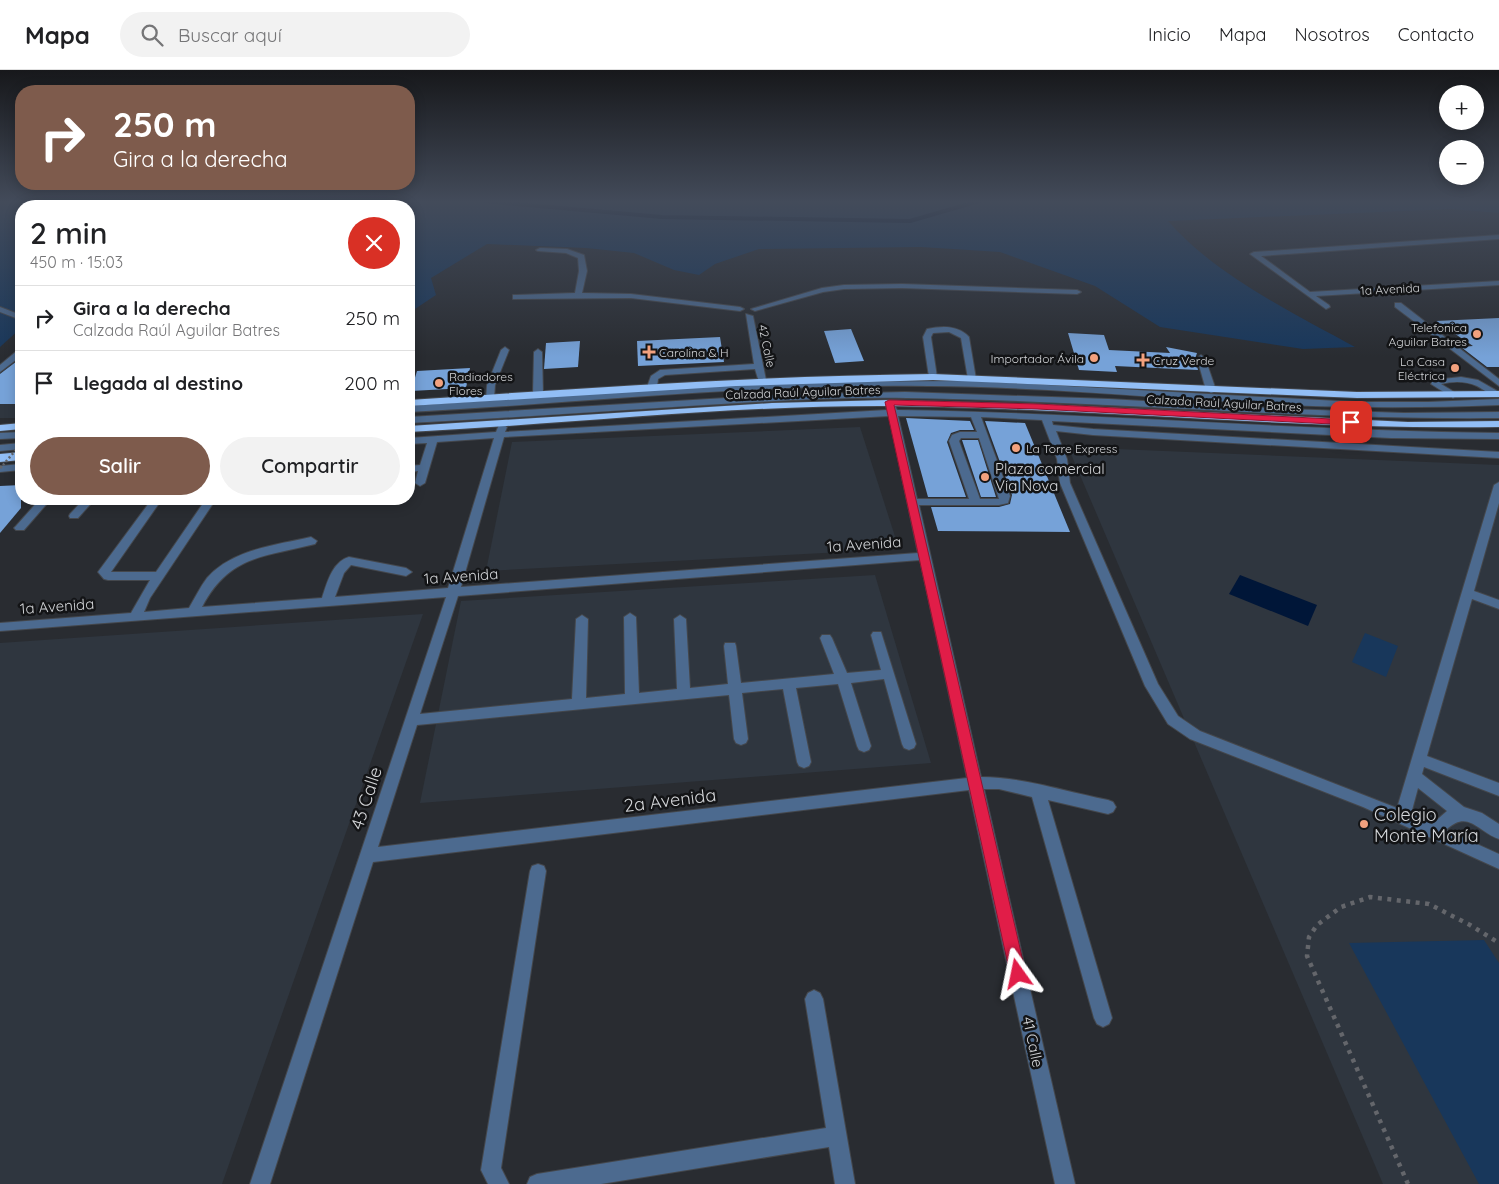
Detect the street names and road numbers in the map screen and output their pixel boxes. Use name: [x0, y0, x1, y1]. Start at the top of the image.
street label: 1a Avenida: [1360, 280, 1420, 298]
street label: 42 Calle: [755, 323, 779, 369]
street label: Calzada Raúl Aguilar Batres: [725, 382, 881, 402]
street label: Calzada Raúl Aguilar Batres: [1146, 391, 1302, 415]
street label: 1a Avenida: [826, 532, 902, 556]
street label: 1a Avenida: [423, 564, 499, 588]
street label: 1a Avenida: [19, 594, 95, 618]
street label: 43 Calle: [345, 764, 387, 832]
street label: 2a Avenida: [623, 783, 717, 817]
street label: 41 Calle: [1018, 1015, 1048, 1069]

